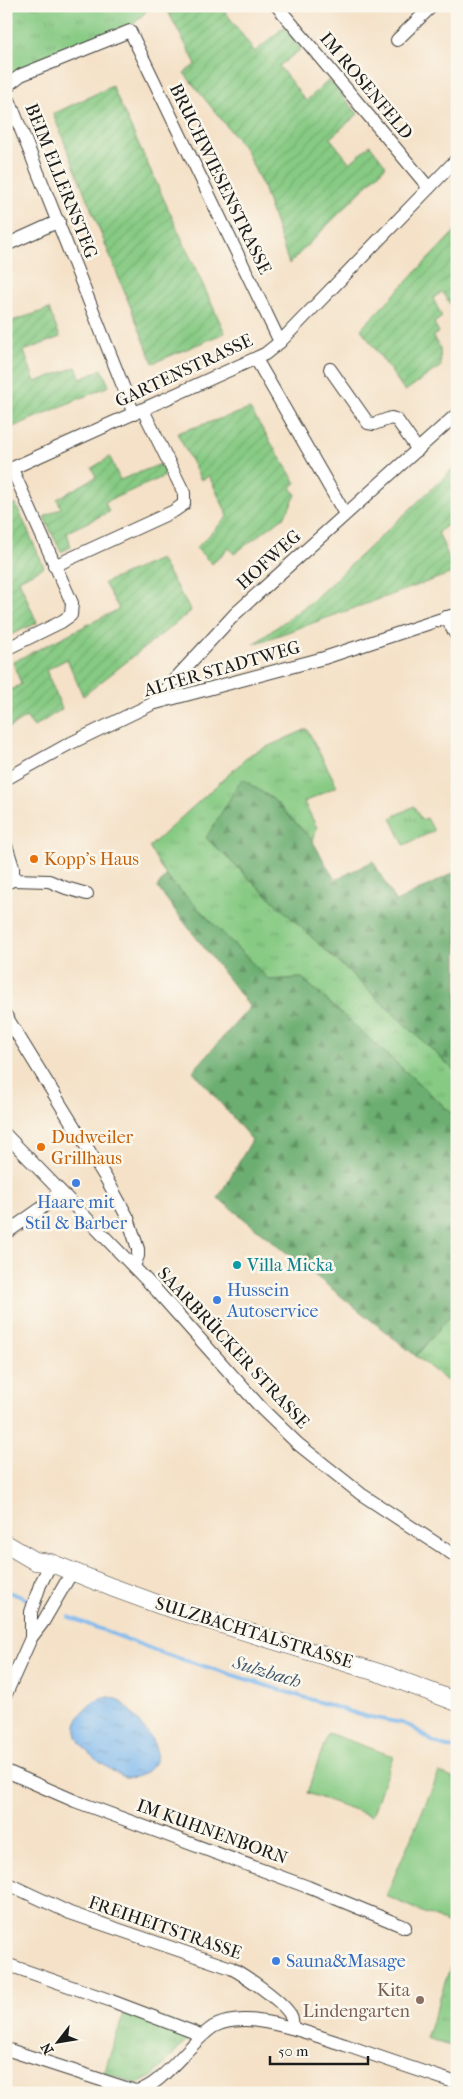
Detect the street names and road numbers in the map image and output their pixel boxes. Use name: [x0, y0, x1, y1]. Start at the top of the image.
street label: IM ROSENFELD: [315, 28, 417, 144]
street label: BRUCHWIESENSTRASSE: [165, 80, 275, 278]
street label: BEIM ELLERNSTEG: [20, 100, 102, 262]
street label: GARTENSTRASSE: [112, 330, 256, 412]
street label: HOFWEG: [233, 526, 306, 594]
street label: ALTER STADTWEG: [140, 637, 303, 702]
street label: SAARBRÜCKER STRASSE: [153, 1262, 314, 1433]
street label: SULZBACHTALSTRASSE: [153, 1593, 355, 1673]
street label: IM KUHNENBORN: [134, 1795, 291, 1869]
street label: FREIHEITSTRASSE: [86, 1892, 244, 1964]

